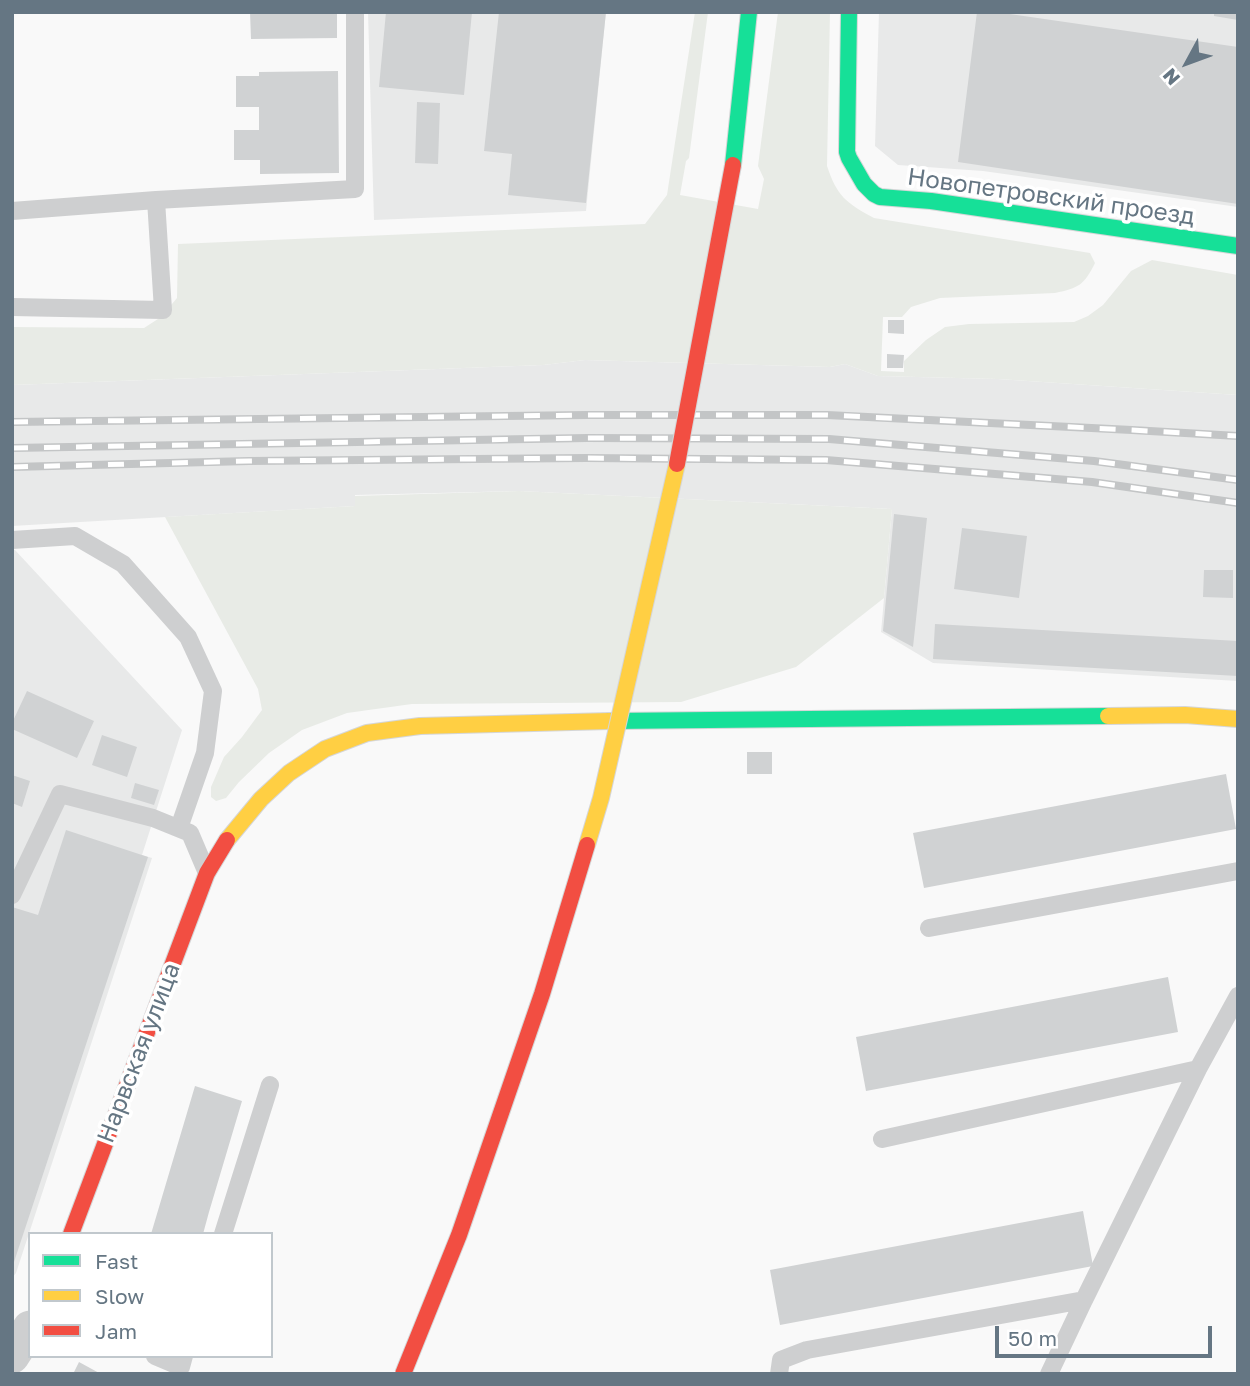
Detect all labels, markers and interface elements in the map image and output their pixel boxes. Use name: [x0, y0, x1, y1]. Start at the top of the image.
north arrow: [1152, 28, 1222, 98]
text: N: [1157, 64, 1184, 90]
street label: Новопетровский проезд: [905, 163, 1197, 231]
street label: Нарвская улица: [91, 959, 187, 1147]
legend: [28, 1232, 273, 1358]
text: Fast: [95, 1248, 138, 1274]
text: Slow: [95, 1283, 144, 1309]
scale bar: [998, 1312, 1215, 1356]
text: Jam: [95, 1318, 137, 1344]
text: 50 m: [1008, 1325, 1057, 1351]

